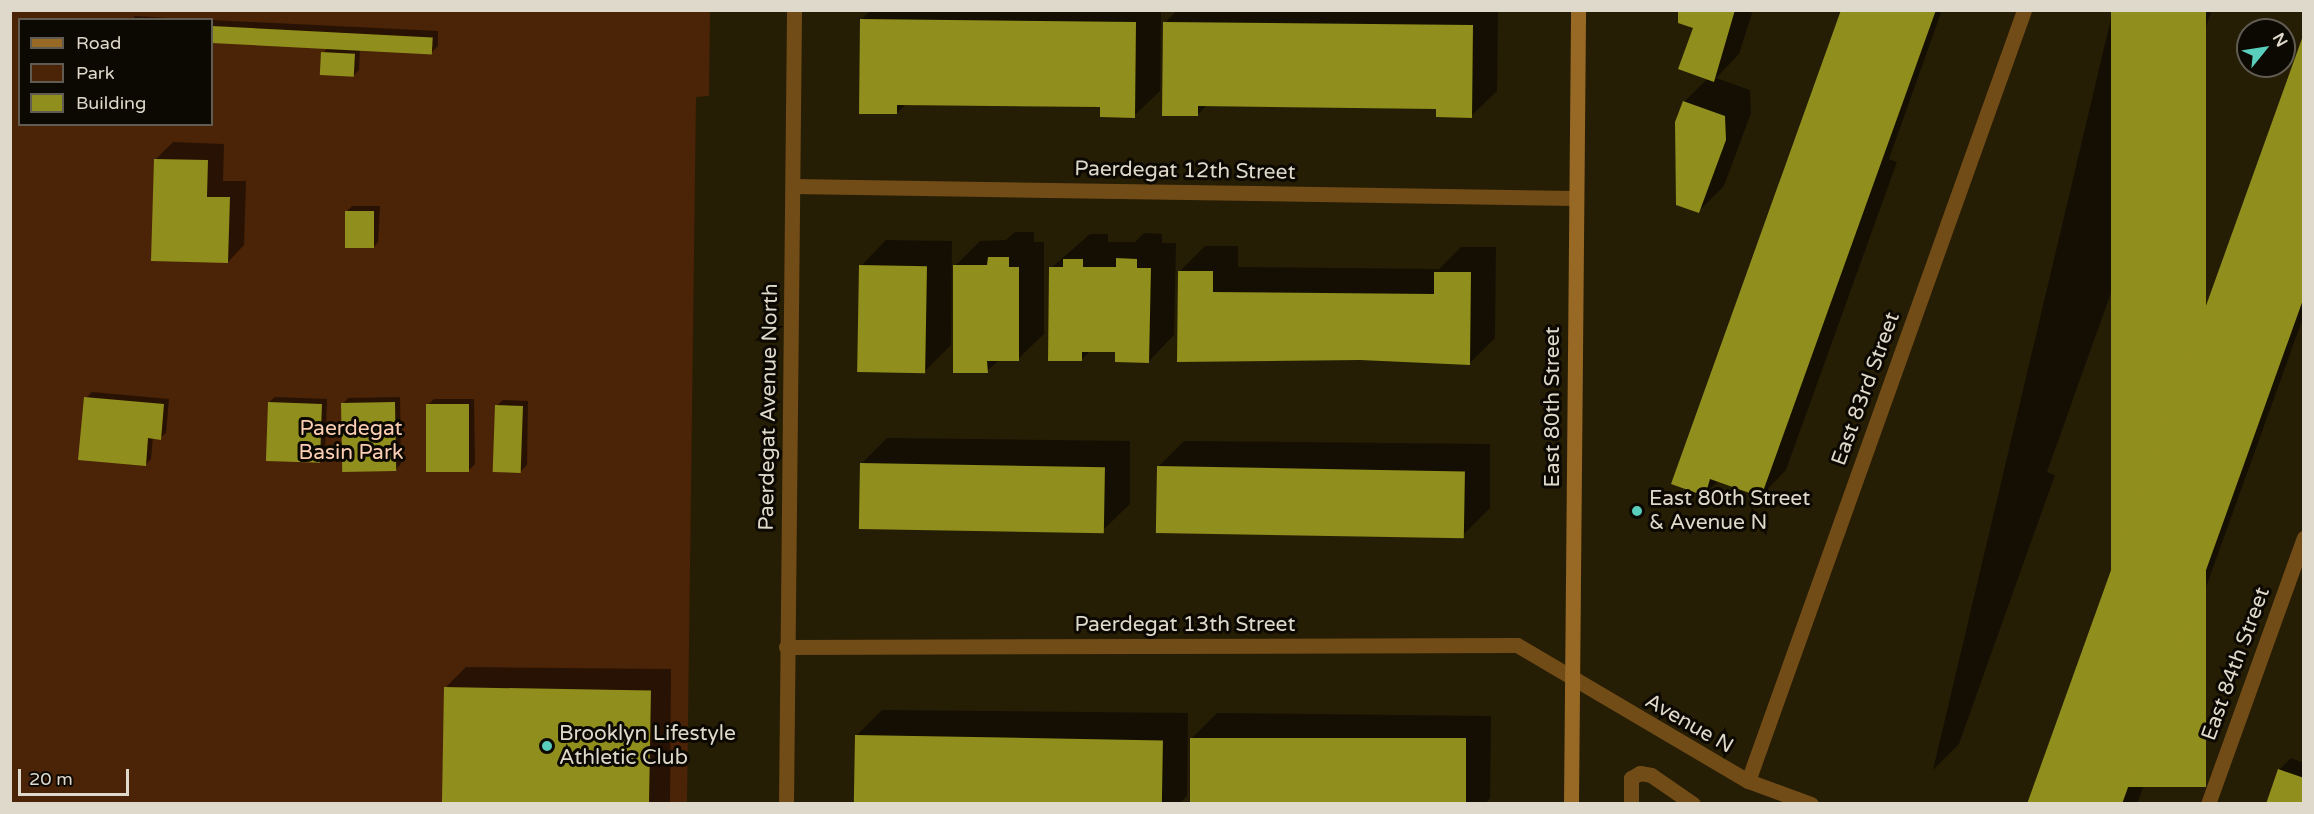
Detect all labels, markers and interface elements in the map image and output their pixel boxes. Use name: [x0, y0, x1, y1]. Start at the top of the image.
legend: [18, 18, 213, 126]
north arrow: [2236, 18, 2296, 78]
text: N: [2268, 29, 2292, 51]
text: Road: [76, 32, 121, 54]
text: Park: [76, 62, 114, 84]
text: Building: [76, 92, 146, 114]
street label: Paerdegat 12th Street: [1074, 156, 1296, 186]
street label: Paerdegat Avenue North: [754, 283, 784, 531]
street label: East 83rd Street: [1827, 309, 1905, 469]
street label: East 80th Street: [1540, 326, 1566, 488]
park label: Paerdegat Basin Park: [299, 416, 403, 466]
place label: East 80th Street & Avenue N: [1649, 486, 1810, 536]
marker: East 80th Street & Avenue N: [1630, 504, 1644, 518]
street label: East 84th Street: [2197, 584, 2275, 744]
street label: Paerdegat 13th Street: [1074, 612, 1296, 638]
street label: Avenue N: [1640, 689, 1738, 759]
place label: Brooklyn Lifestyle Athletic Club: [559, 721, 736, 771]
marker: Brooklyn Lifestyle Athletic Club: [540, 739, 554, 753]
scale bar: [21, 757, 132, 795]
text: 20 m: [29, 768, 73, 790]

